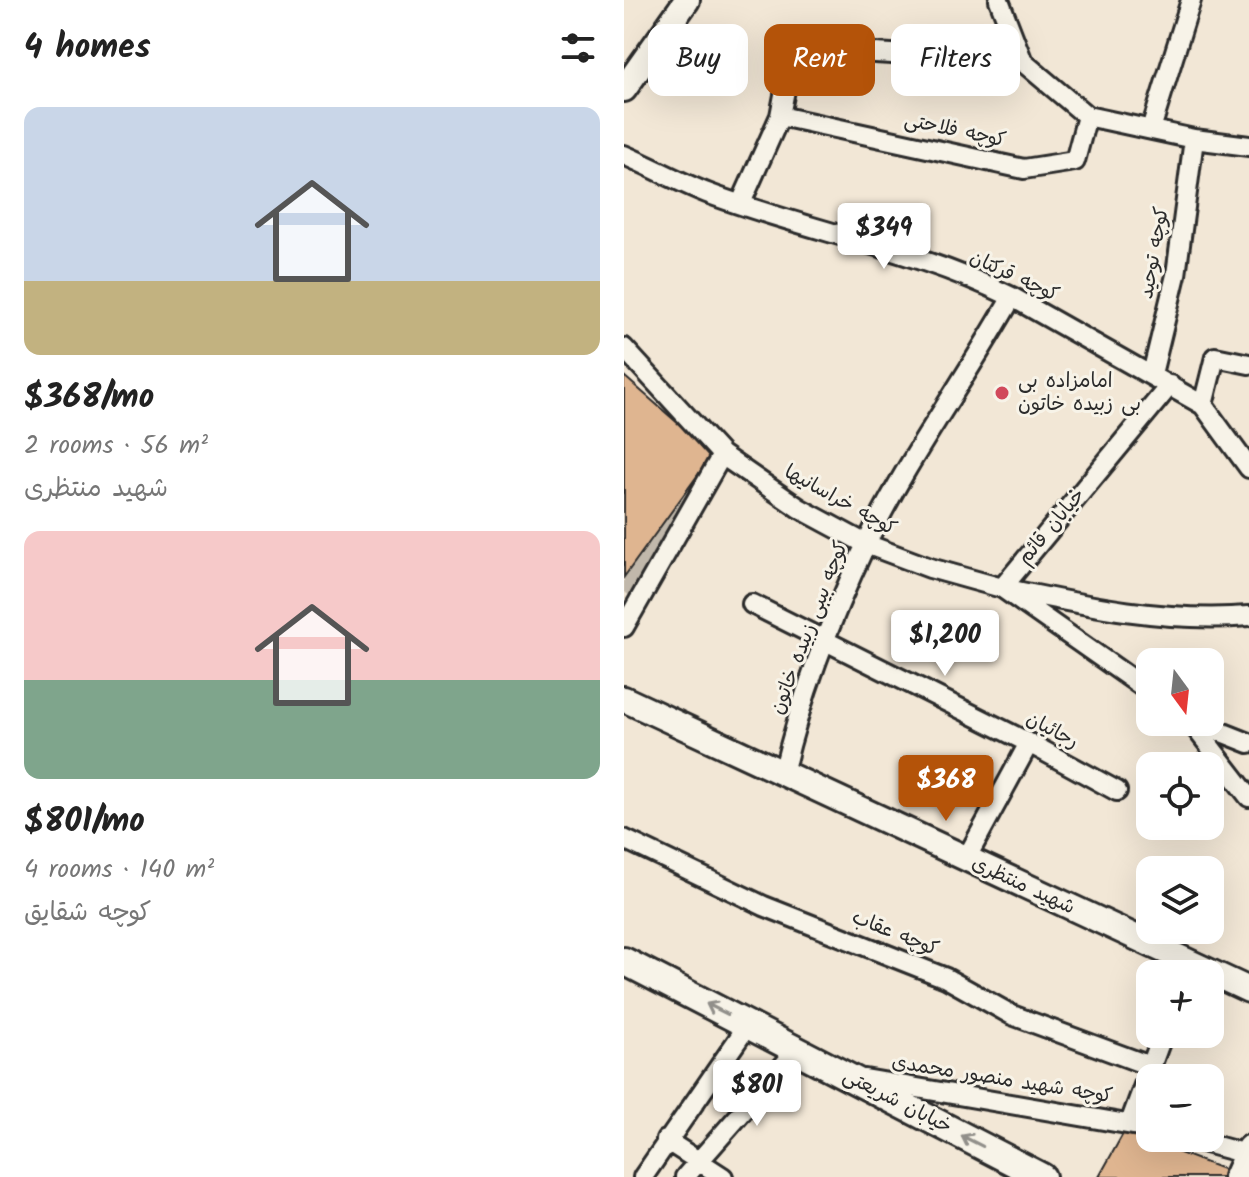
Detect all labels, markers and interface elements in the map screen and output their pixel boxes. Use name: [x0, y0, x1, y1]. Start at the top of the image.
text: 4 homes: [24, 21, 151, 75]
chip: Buy: [648, 24, 748, 96]
chip: Rent: [764, 24, 875, 96]
chip: Filters: [891, 24, 1020, 96]
icon: filters: [556, 26, 600, 70]
street label: کوچه فلاحتی: [901, 105, 1009, 157]
icon: home: [240, 159, 384, 303]
pin: $349: [837, 203, 931, 271]
street label: کوچه توحید: [1131, 204, 1179, 302]
text: $349: [856, 208, 912, 250]
street label: کوچه قرکتان: [964, 242, 1064, 312]
place label: امامزاده بی بی زبیده خاتون: [1018, 366, 1141, 421]
text: $368/mo: [24, 371, 154, 425]
marker: امامزاده بی بی زبیده خاتون: [993, 384, 1011, 402]
text: 2 rooms · 56 m²: [24, 425, 208, 467]
street label: کوچه خراسانیها: [778, 457, 902, 545]
text: شهید منتظری: [24, 468, 168, 510]
street label: خیابان قائم: [1010, 481, 1094, 573]
street label: کوچه بیبی زبیده خاتون: [762, 536, 858, 720]
icon: home: [240, 583, 384, 727]
pin: $1,200: [880, 610, 1010, 678]
text: $1,200: [909, 615, 981, 657]
north arrow: [1136, 648, 1224, 736]
map controls: [1136, 648, 1224, 1152]
street label: رجائیان: [1020, 704, 1084, 758]
button: locate: [1136, 752, 1224, 840]
pin: $368: [899, 755, 993, 823]
text: $368: [916, 760, 976, 802]
text: $801/mo: [24, 795, 145, 849]
street label: شهید منتظری: [966, 848, 1080, 924]
text: 4 rooms · 140 m²: [24, 849, 214, 891]
button: layers: [1136, 856, 1224, 944]
text: کوچه شقایق: [24, 892, 151, 934]
street label: کوچه عقاب: [847, 902, 943, 966]
button: +: [1136, 960, 1224, 1048]
one-way arrow: [705, 1000, 729, 1016]
street label: کوچه شهید منصور محمدی: [889, 1047, 1115, 1113]
pin: $801: [710, 1060, 804, 1128]
street label: خیابان شریعتی: [837, 1061, 957, 1143]
button: −: [1136, 1064, 1224, 1152]
text: $801: [731, 1065, 783, 1107]
one-way arrow: [961, 1133, 985, 1149]

